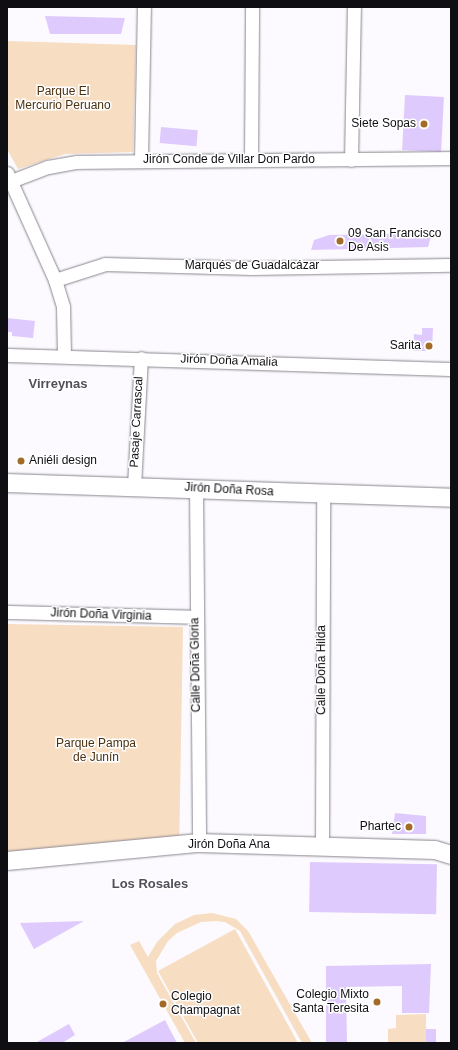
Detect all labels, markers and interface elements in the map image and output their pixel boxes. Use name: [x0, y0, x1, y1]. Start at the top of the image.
park label: Parque El Mercurio Peruano: [15, 85, 111, 113]
place label: Siete Sopas: [351, 117, 416, 131]
marker: Siete Sopas: [419, 119, 429, 129]
street label: Jirón Conde de Villar Don Pardo: [143, 153, 315, 167]
place label: 09 San Francisco De Asis: [348, 227, 441, 255]
marker: 09 San Francisco De Asis: [335, 236, 345, 246]
street label: Marqués de Guadalcázar: [185, 259, 319, 273]
place label: Sarita: [390, 339, 421, 353]
marker: Sarita: [424, 341, 434, 351]
street label: Jirón Doña Amalia: [180, 352, 278, 370]
district label: Virreynas: [28, 376, 88, 392]
street label: Pasaje Carrascal: [127, 376, 147, 468]
place label: Aniéli design: [29, 454, 97, 468]
marker: Aniéli design: [16, 456, 26, 466]
street label: Jirón Doña Rosa: [184, 480, 274, 500]
street label: Jirón Doña Virginia: [50, 606, 152, 624]
street label: Calle Doña Gloria: [188, 618, 204, 712]
street label: Calle Doña Hilda: [315, 625, 329, 715]
park label: Parque Pampa de Junín: [56, 737, 136, 765]
place label: Phartec: [360, 820, 401, 834]
marker: Phartec: [404, 822, 414, 832]
street label: Jirón Doña Ana: [188, 838, 270, 852]
district label: Los Rosales: [112, 876, 188, 892]
place label: Colegio Mixto Santa Teresita: [292, 988, 369, 1016]
place label: Colegio Champagnat: [171, 990, 240, 1018]
marker: Colegio Mixto Santa Teresita: [372, 997, 382, 1007]
marker: Colegio Champagnat: [158, 999, 168, 1009]

